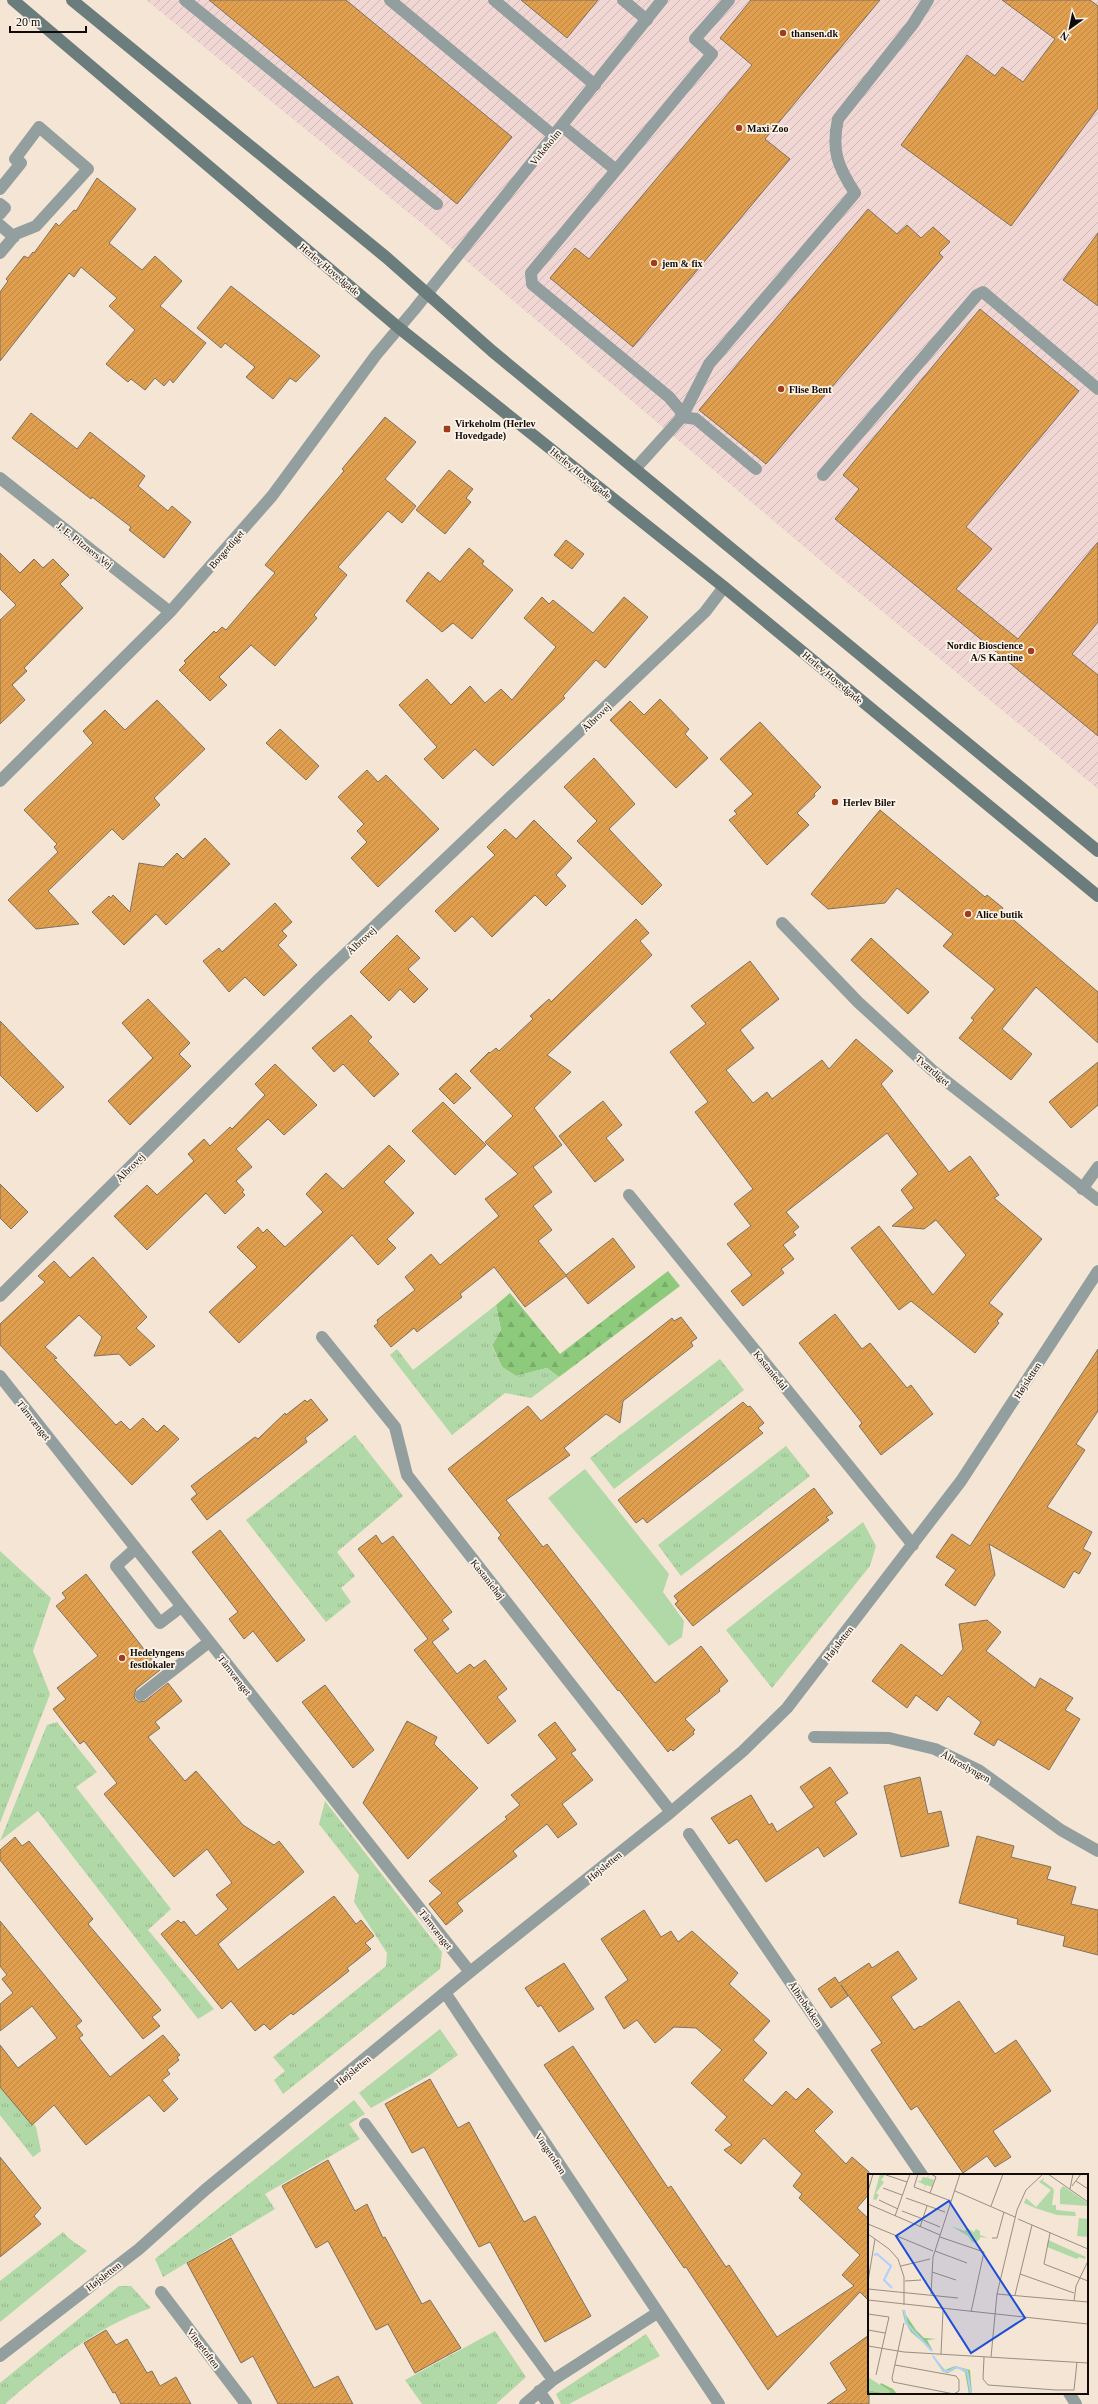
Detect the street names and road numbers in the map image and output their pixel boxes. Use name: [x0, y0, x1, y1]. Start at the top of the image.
street label: Virkeholm: [528, 127, 563, 167]
street label: Herlev Hovedgade: [297, 241, 362, 298]
street label: Herlev Hovedgade: [548, 445, 614, 502]
street label: J. E. Pitzners Vej: [55, 520, 115, 571]
street label: Borgerdiget: [207, 528, 246, 571]
street label: Herlev Hovedgade: [800, 649, 865, 706]
street label: Ålbrovej: [580, 701, 613, 734]
street label: Ålbrovej: [345, 924, 378, 957]
street label: Tværdiget: [913, 1053, 952, 1088]
street label: Ålbrovej: [114, 1151, 147, 1184]
street label: Kastaniedal: [751, 1349, 790, 1392]
street label: Højsletten: [1012, 1360, 1043, 1401]
street label: Tårnvænget: [15, 1398, 53, 1443]
street label: Kastaniehøj: [469, 1557, 507, 1602]
street label: Højsletten: [821, 1624, 855, 1663]
street label: Tårnvænget: [216, 1653, 254, 1698]
street label: Ålbroslyngen: [939, 1748, 992, 1784]
street label: Højsletten: [585, 1849, 624, 1884]
street label: Tårnvænget: [417, 1907, 455, 1952]
street label: Ålbrobakken: [786, 1980, 825, 2029]
street label: Højsletten: [334, 2053, 373, 2088]
street label: Vingetoften: [533, 2131, 568, 2176]
street label: Højsletten: [84, 2259, 123, 2293]
street label: Vingetoften: [185, 2326, 222, 2370]

